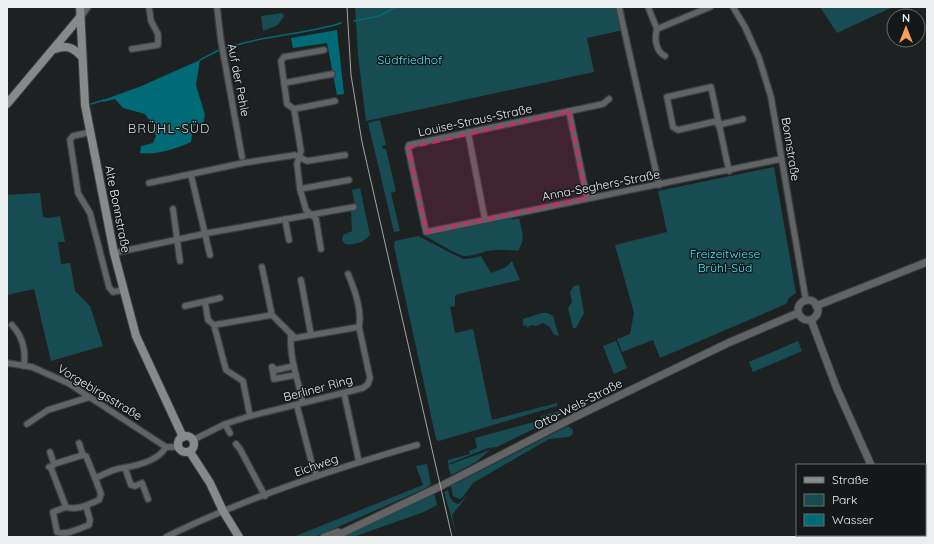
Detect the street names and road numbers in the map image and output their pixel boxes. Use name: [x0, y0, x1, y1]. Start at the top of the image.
street label: Auf der Pehle: [225, 42, 253, 118]
street label: Louise-Straus-Straße: [417, 101, 534, 139]
street label: Bonnstraße: [779, 116, 803, 182]
street label: Alte Bonnstraße: [102, 164, 134, 254]
street label: Anna-Seghers-Straße: [541, 166, 661, 204]
street label: Vorgebirgsstraße: [55, 361, 145, 423]
street label: Berliner Ring: [282, 372, 354, 404]
street label: Otto-Wels-Straße: [531, 375, 625, 433]
street label: Eichweg: [292, 450, 340, 480]

